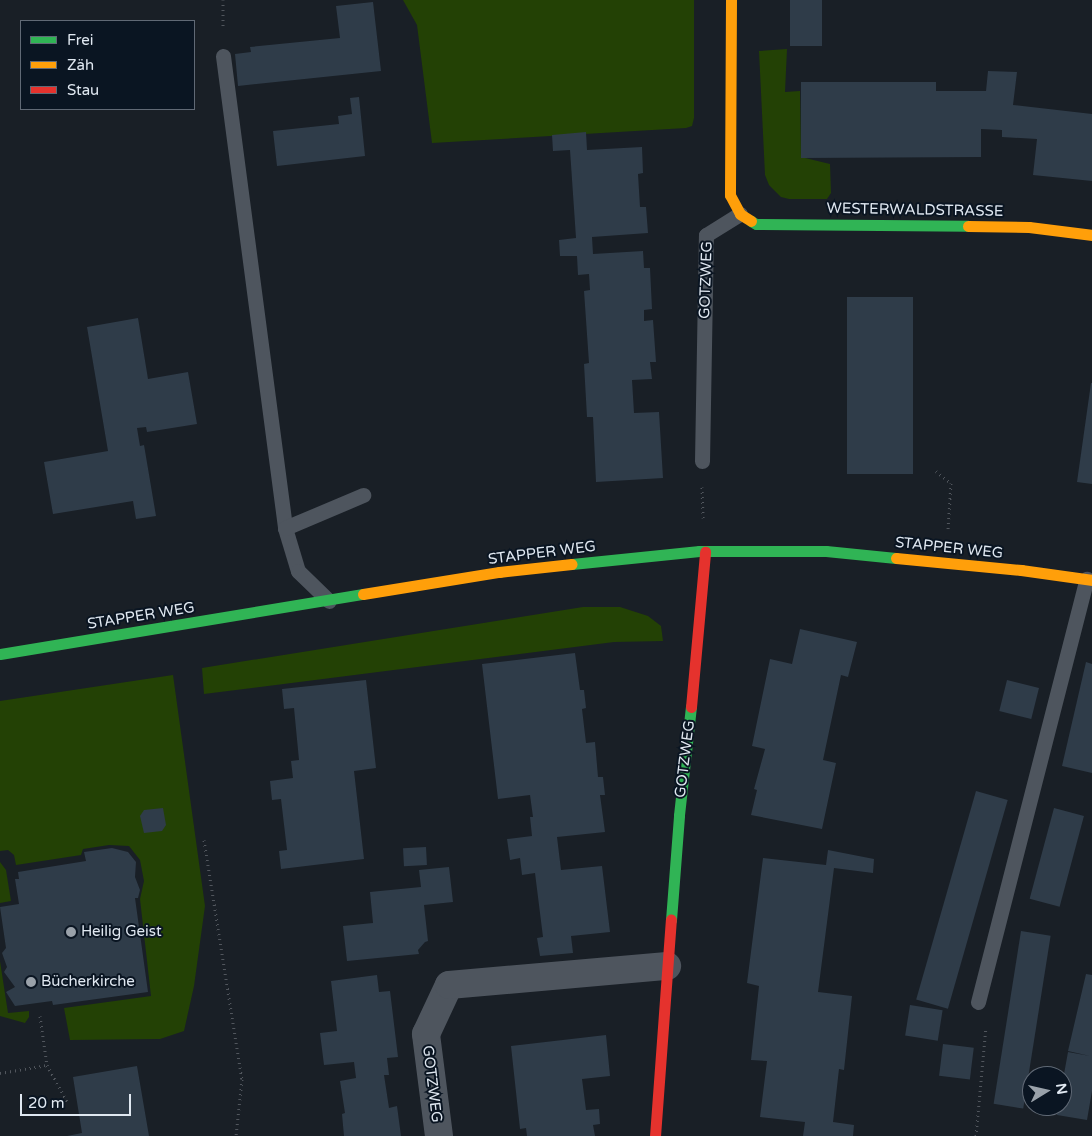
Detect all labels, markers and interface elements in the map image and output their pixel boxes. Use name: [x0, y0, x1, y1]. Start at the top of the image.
legend: [20, 20, 195, 110]
text: Frei: [67, 31, 93, 49]
text: Zäh: [67, 56, 94, 74]
text: Stau: [67, 81, 99, 99]
street label: WESTERWALDSTRASSE: [826, 199, 1004, 221]
street label: GOTZWEG: [696, 241, 716, 319]
street label: STAPPER WEG: [894, 533, 1004, 563]
street label: STAPPER WEG: [487, 537, 597, 569]
street label: STAPPER WEG: [86, 599, 196, 633]
street label: GOTZWEG: [671, 719, 699, 799]
place label: Heilig Geist: [81, 923, 162, 941]
marker: Heilig Geist: [65, 926, 77, 938]
place label: Bücherkirche: [41, 973, 135, 991]
marker: Bücherkirche: [25, 976, 37, 988]
street label: GOTZWEG: [418, 1044, 446, 1124]
north arrow: [1022, 1066, 1072, 1116]
text: N: [1052, 1082, 1071, 1096]
scale bar: [22, 1084, 134, 1116]
text: 20 m: [28, 1094, 65, 1112]

